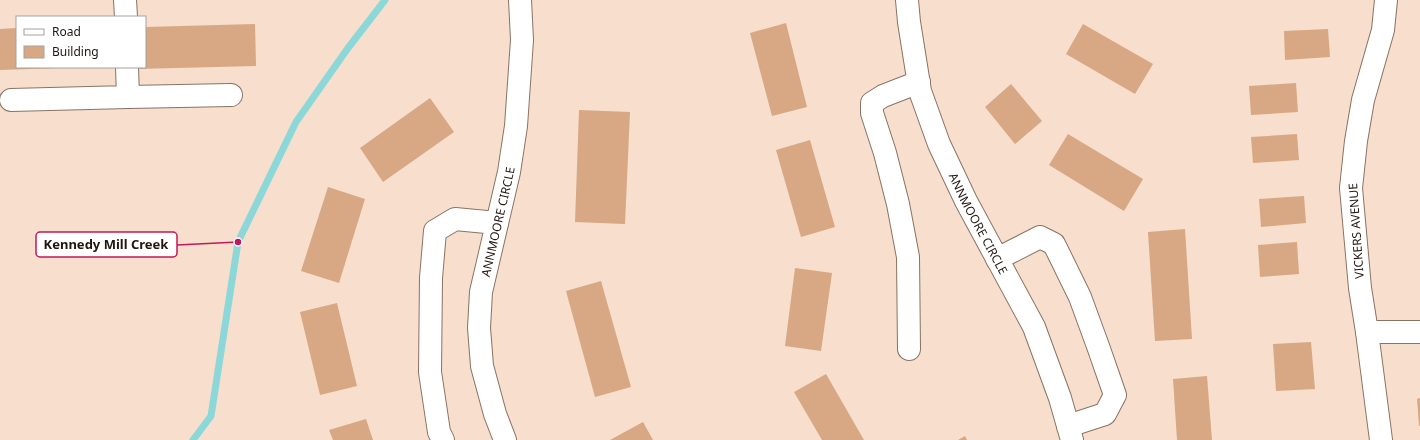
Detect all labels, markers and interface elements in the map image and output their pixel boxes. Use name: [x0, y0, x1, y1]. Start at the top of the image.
legend: [16, 16, 146, 68]
text: Road: [52, 23, 81, 40]
text: Building: [52, 43, 99, 60]
street label: ANNMOORE CIRCLE: [476, 165, 518, 278]
street label: ANNMOORE CIRCLE: [945, 170, 1012, 277]
street label: VICKERS AVENUE: [1344, 183, 1368, 279]
callout: Kennedy Mill Creek: [36, 232, 177, 257]
text: Kennedy Mill Creek: [44, 235, 169, 253]

